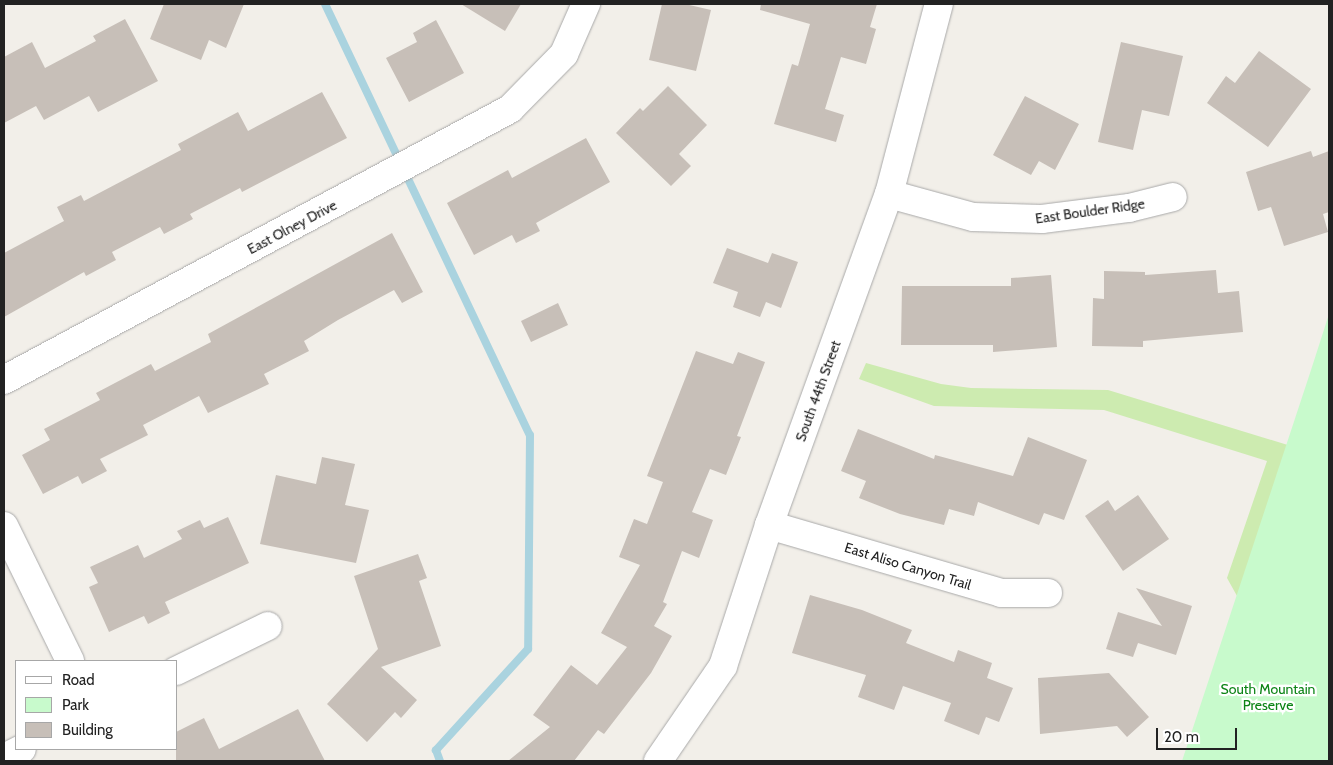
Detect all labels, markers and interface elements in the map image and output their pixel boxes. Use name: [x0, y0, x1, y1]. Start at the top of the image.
street label: East Boulder Ridge: [1034, 195, 1146, 227]
street label: East Olney Drive: [244, 196, 340, 258]
street label: South 44th Street: [792, 338, 844, 444]
street label: East Aliso Canyon Trail: [843, 539, 973, 593]
legend: [15, 660, 178, 750]
text: Road: [62, 671, 95, 689]
park label: South Mountain Preserve: [1221, 681, 1315, 714]
text: Park: [62, 696, 89, 714]
scale bar: [1158, 718, 1239, 750]
text: Building: [62, 721, 113, 739]
text: 20 m: [1164, 728, 1199, 746]

